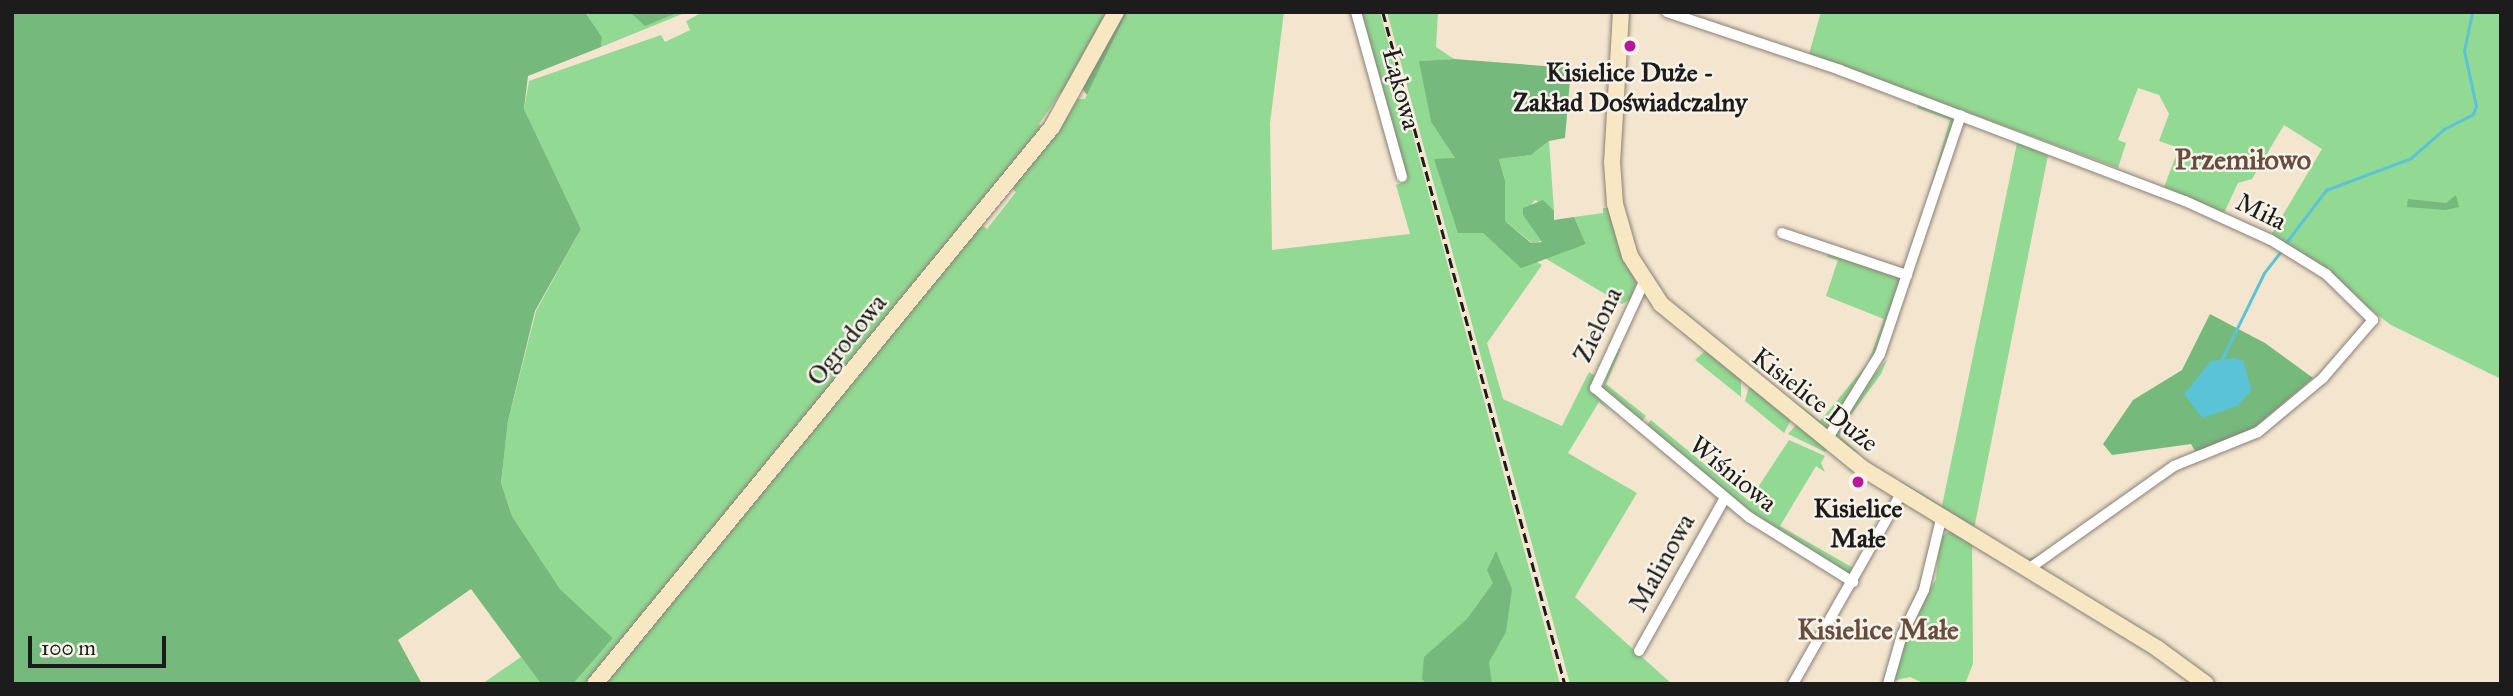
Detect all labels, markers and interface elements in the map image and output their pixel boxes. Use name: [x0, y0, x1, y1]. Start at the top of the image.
marker: Kisielice Duże - Zakład Doświadczalny: [1622, 38, 1638, 54]
street label: Łąkowa: [1375, 45, 1427, 133]
place label: Kisielice Duże - Zakład Doświadczalny: [1513, 57, 1747, 119]
district label: Przemiłowo: [2175, 143, 2311, 177]
street label: Miła: [2231, 187, 2291, 237]
street label: Zielona: [1567, 282, 1629, 368]
street label: Ogrodowa: [801, 288, 893, 392]
street label: Kisielice Duże: [1746, 341, 1884, 459]
street label: Wiśniowa: [1683, 429, 1783, 519]
marker: Kisielice Małe: [1850, 474, 1866, 490]
place label: Kisielice Małe: [1814, 493, 1902, 554]
street label: Malinowa: [1622, 509, 1702, 617]
district label: Kisielice Małe: [1797, 613, 1959, 647]
scale bar: [32, 622, 170, 666]
text: 100 m: [41, 635, 96, 661]

